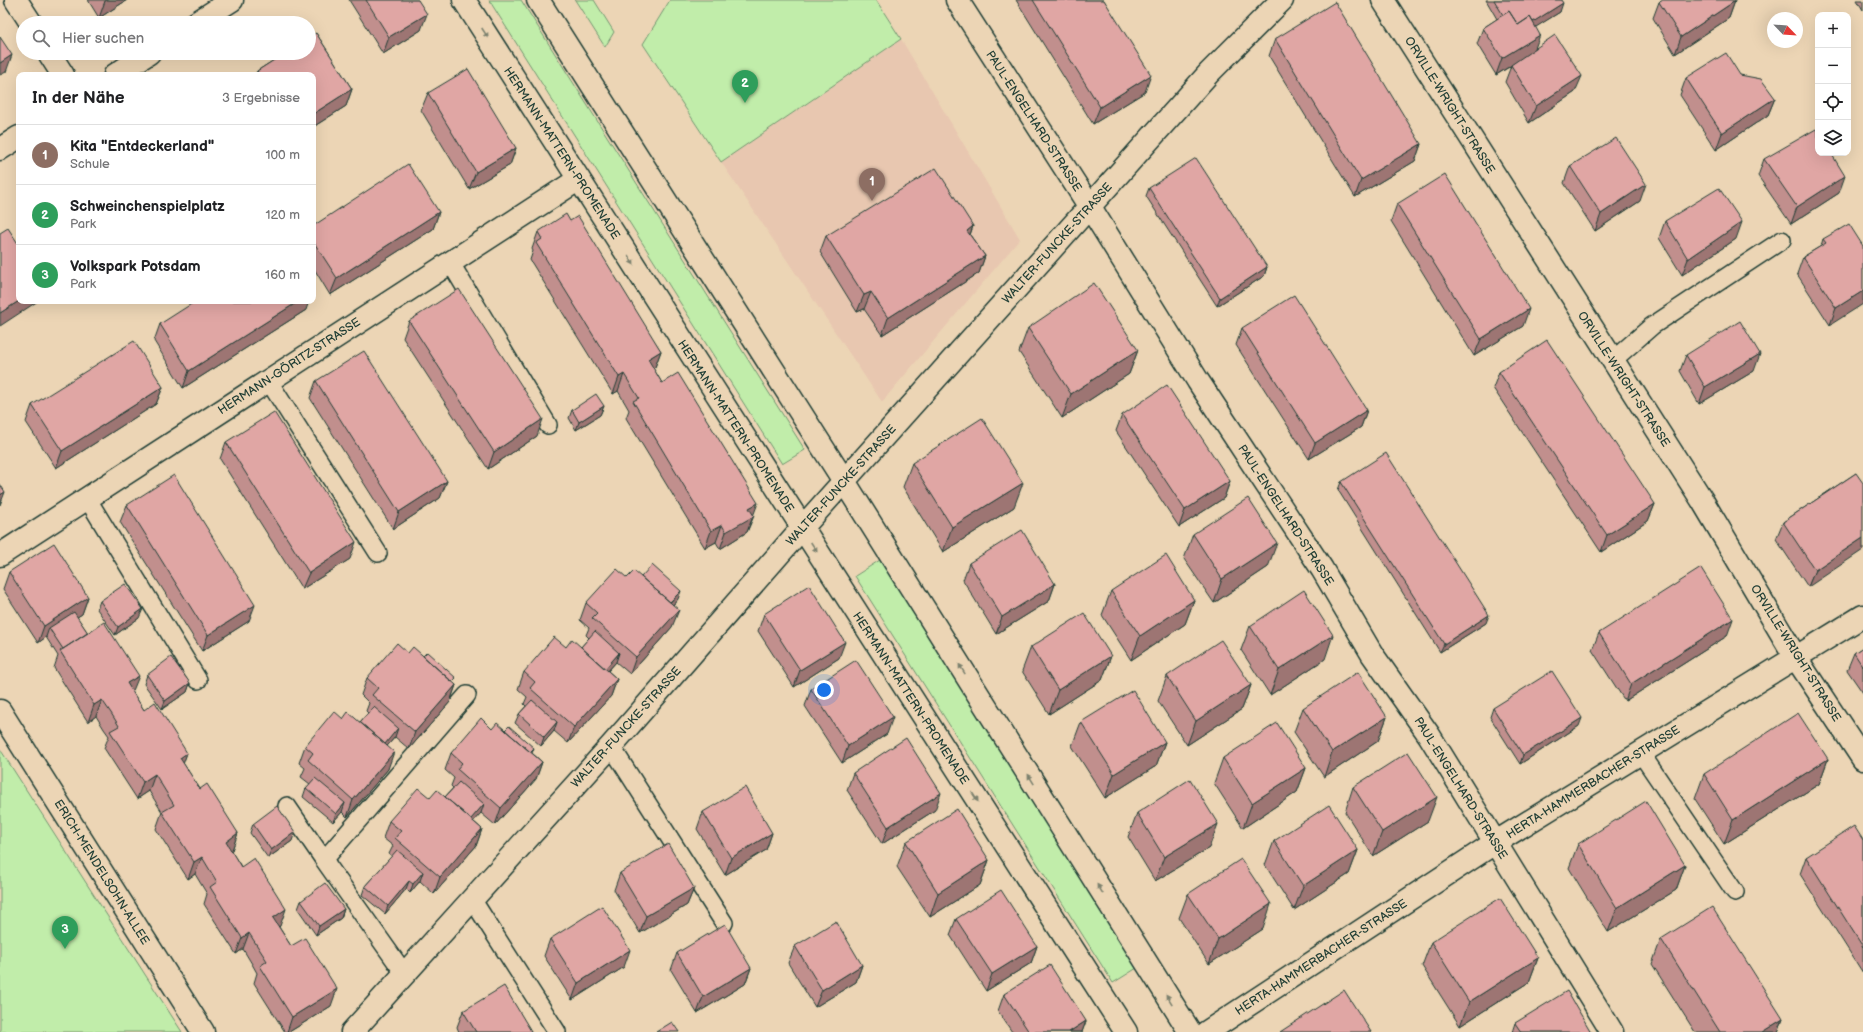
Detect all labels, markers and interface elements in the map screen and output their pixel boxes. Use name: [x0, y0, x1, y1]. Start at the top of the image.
north arrow: [1767, 12, 1803, 48]
map controls: [1815, 12, 1851, 156]
button: +: [1815, 12, 1851, 48]
search box: [16, 16, 316, 60]
icon: search: [30, 27, 52, 49]
one-way arrow: [482, 27, 489, 39]
text: Hier suchen: [62, 29, 144, 48]
street label: ORVILLE-WRIGHT-STRASSE: [1401, 34, 1498, 177]
street label: PAUL-ENGELHARD-STRASSE: [982, 48, 1085, 195]
button: −: [1815, 48, 1851, 84]
street label: HERMANN-MATTERN-PROMENADE: [500, 64, 623, 242]
pin: 2: [732, 70, 758, 103]
button: locate: [1815, 84, 1851, 120]
text: In der Nähe: [32, 88, 125, 108]
text: 3 Ergebnisse: [222, 90, 300, 106]
button: layers: [1815, 120, 1851, 156]
text: Kita "Entdeckerland": [70, 137, 214, 156]
text: 1: [42, 147, 48, 163]
text: 100 m: [265, 147, 300, 163]
text: Schule: [70, 156, 110, 172]
pin: 1: [859, 168, 885, 201]
street label: WALTER-FUNCKE-STRASSE: [999, 180, 1116, 307]
text: Schweinchenspielplatz: [70, 197, 225, 216]
text: 2: [41, 207, 49, 223]
text: 120 m: [265, 207, 300, 223]
text: Park: [70, 216, 96, 232]
one-way arrow: [627, 255, 634, 266]
text: Volkspark Potsdam: [70, 257, 201, 276]
text: 3: [41, 267, 49, 283]
text: 160 m: [265, 267, 300, 283]
text: Park: [70, 276, 96, 292]
street label: ORVILLE-WRIGHT-STRASSE: [1574, 309, 1673, 450]
street label: HERMANN-GÖRITZ-STRASSE: [215, 314, 363, 418]
street label: HERMANN-MATTERN-PROMENADE: [674, 337, 797, 515]
street label: WALTER-FUNCKE-STRASSE: [783, 422, 900, 549]
street label: PAUL-ENGELHARD-STRASSE: [1234, 442, 1337, 589]
one-way arrow: [810, 542, 818, 552]
street label: ORVILLE-WRIGHT-STRASSE: [1747, 582, 1844, 725]
street label: HERMANN-MATTERN-PROMENADE: [849, 609, 972, 787]
street label: WALTER-FUNCKE-STRASSE: [568, 664, 685, 791]
one-way arrow: [958, 664, 966, 674]
your location: [814, 680, 834, 700]
street label: PAUL-ENGELHARD-STRASSE: [1411, 714, 1511, 862]
street label: HERTA-HAMMERBACHER-STRASSE: [1504, 722, 1683, 842]
one-way arrow: [1028, 773, 1035, 785]
one-way arrow: [971, 792, 979, 803]
street label: ERICH-MENDELSOHN-ALLEE: [51, 797, 153, 948]
one-way arrow: [1097, 883, 1104, 895]
street label: HERTA-HAMMERBACHER-STRASSE: [1232, 896, 1410, 1019]
pin: 3: [52, 916, 78, 949]
one-way arrow: [1166, 993, 1173, 1005]

